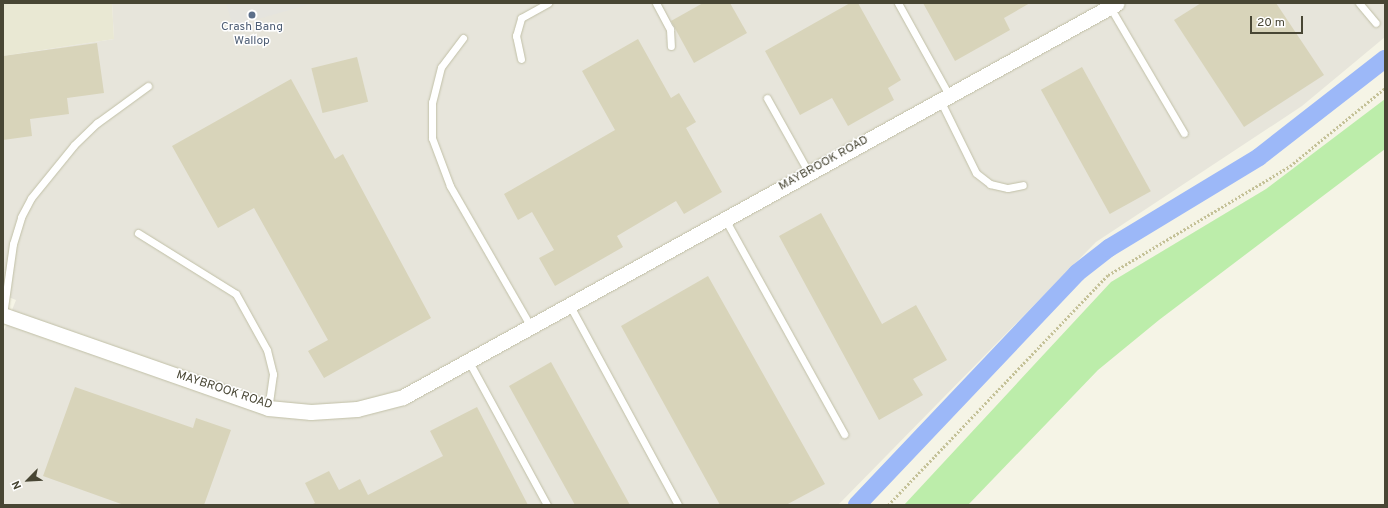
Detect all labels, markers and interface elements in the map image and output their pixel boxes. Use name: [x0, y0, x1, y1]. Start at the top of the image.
scale bar: [1252, 8, 1305, 34]
marker: Crash Bang Wallop: [247, 10, 257, 20]
text: 20 m: [1257, 15, 1285, 31]
place label: Crash Bang Wallop: [221, 21, 283, 49]
street label: MAYBROOK ROAD: [777, 133, 871, 195]
street label: MAYBROOK ROAD: [174, 369, 274, 413]
north arrow: [8, 460, 48, 500]
text: N: [9, 478, 25, 491]

